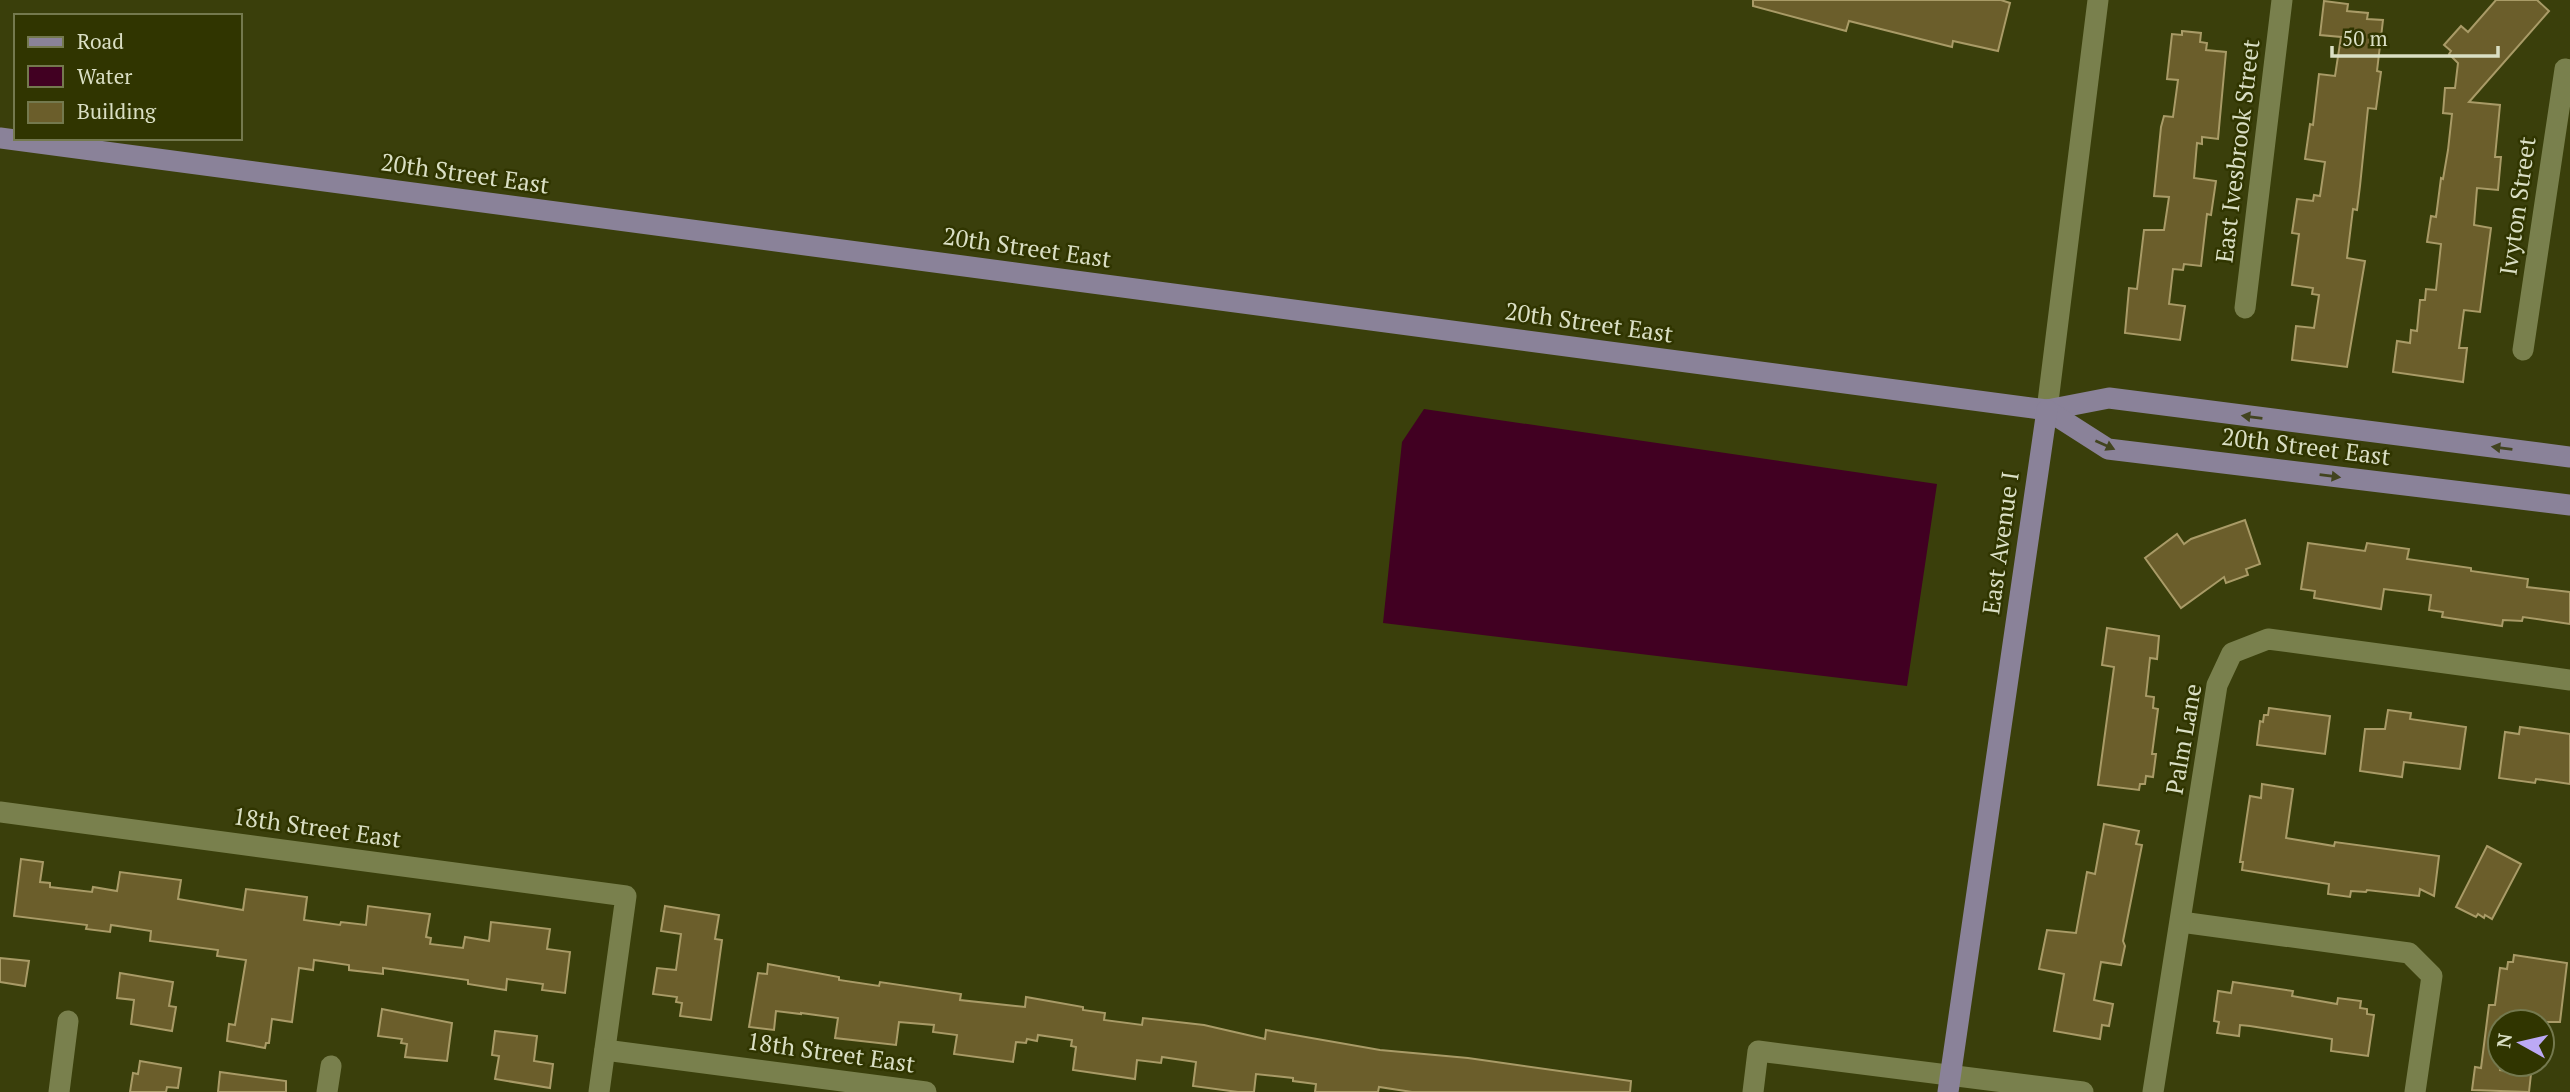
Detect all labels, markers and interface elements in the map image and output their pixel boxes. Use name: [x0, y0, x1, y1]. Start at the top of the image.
legend: [14, 14, 242, 140]
scale bar: [2332, 14, 2498, 58]
text: 50 m: [2342, 24, 2388, 52]
text: Road: [77, 27, 124, 55]
street label: East Ivesbrook Street: [2207, 37, 2267, 264]
text: Water: [77, 62, 132, 90]
text: Building: [77, 97, 157, 125]
street label: Ivyton Street: [2491, 134, 2543, 277]
street label: 20th Street East: [379, 145, 551, 201]
street label: 20th Street East: [941, 219, 1113, 275]
street label: 20th Street East: [1503, 294, 1675, 350]
one-way arrow: [2241, 411, 2263, 422]
street label: 20th Street East: [2220, 420, 2392, 472]
one-way arrow: [2095, 439, 2115, 451]
one-way arrow: [2491, 443, 2513, 454]
street label: East Avenue I: [1974, 470, 2026, 616]
one-way arrow: [2319, 470, 2341, 481]
street label: Palm Lane: [2158, 681, 2208, 797]
street label: 18th Street East: [231, 799, 403, 855]
north arrow: [2486, 1008, 2556, 1078]
street label: 18th Street East: [745, 1024, 917, 1080]
text: N: [2490, 1031, 2517, 1049]

